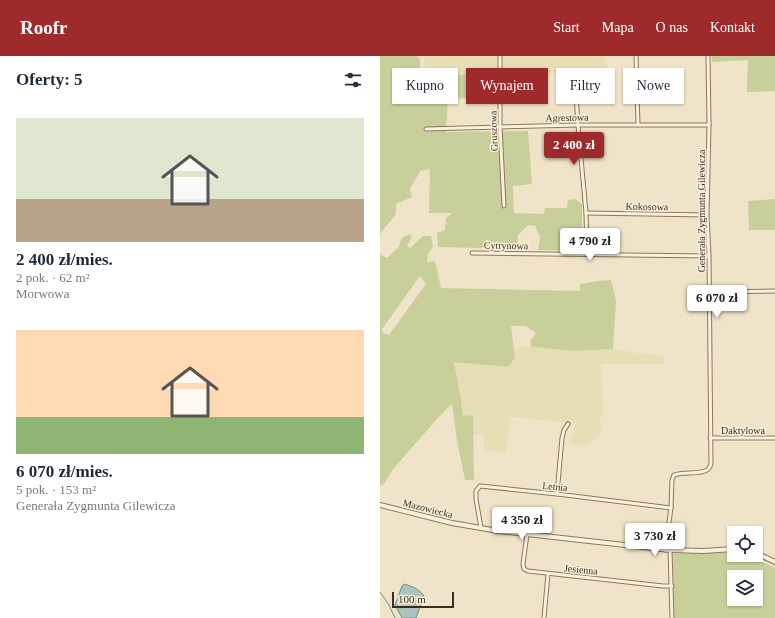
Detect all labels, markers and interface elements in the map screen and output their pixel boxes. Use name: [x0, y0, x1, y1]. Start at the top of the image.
text: Roofr: [20, 17, 67, 38]
text: Start: [553, 20, 580, 35]
text: Mapa: [602, 20, 634, 35]
text: O nas: [656, 20, 688, 35]
text: Kontakt: [710, 20, 755, 35]
chip: Kupno: [392, 68, 458, 104]
chip: Wynajem: [466, 68, 548, 104]
chip: Filtry: [556, 68, 615, 104]
chip: Nowe: [623, 68, 684, 104]
icon: filters: [342, 69, 364, 91]
text: Oferty: 5: [16, 70, 83, 89]
street label: Gruszowa: [487, 110, 500, 151]
street label: Agrestowa: [545, 112, 589, 123]
pin: 2 400 zł: [533, 132, 615, 166]
text: 2 400 zł: [553, 137, 595, 152]
icon: home: [154, 144, 226, 216]
street label: Generała Zygmunta Gilewicza: [696, 149, 707, 272]
street label: Kokosowa: [626, 201, 669, 212]
pin: 4 790 zł: [549, 228, 631, 262]
text: 4 790 zł: [569, 233, 611, 248]
street label: Cytrynowa: [484, 240, 529, 251]
text: 2 400 zł/mies.: [16, 250, 113, 269]
text: 2 pok. · 62 m²: [16, 270, 90, 285]
pin: 6 070 zł: [676, 285, 758, 319]
text: Morwowa: [16, 286, 69, 301]
text: 6 070 zł: [696, 290, 738, 305]
icon: home: [154, 356, 226, 428]
street label: Daktylowa: [721, 425, 765, 436]
text: 6 070 zł/mies.: [16, 462, 113, 481]
street label: Letnia: [542, 480, 569, 493]
text: 5 pok. · 153 m²: [16, 482, 96, 497]
street label: Mazowiecka: [402, 497, 455, 520]
text: Generała Zygmunta Gilewicza: [16, 498, 176, 513]
pin: 4 350 zł: [481, 507, 563, 541]
text: 4 350 zł: [501, 512, 543, 527]
pin: 3 730 zł: [614, 523, 696, 557]
map controls: [727, 526, 763, 606]
button: locate: [727, 526, 763, 562]
text: 3 730 zł: [634, 528, 676, 543]
street label: Jesienna: [564, 562, 599, 577]
button: layers: [727, 570, 763, 606]
scale bar: [392, 590, 454, 609]
text: 100 m: [398, 593, 426, 605]

